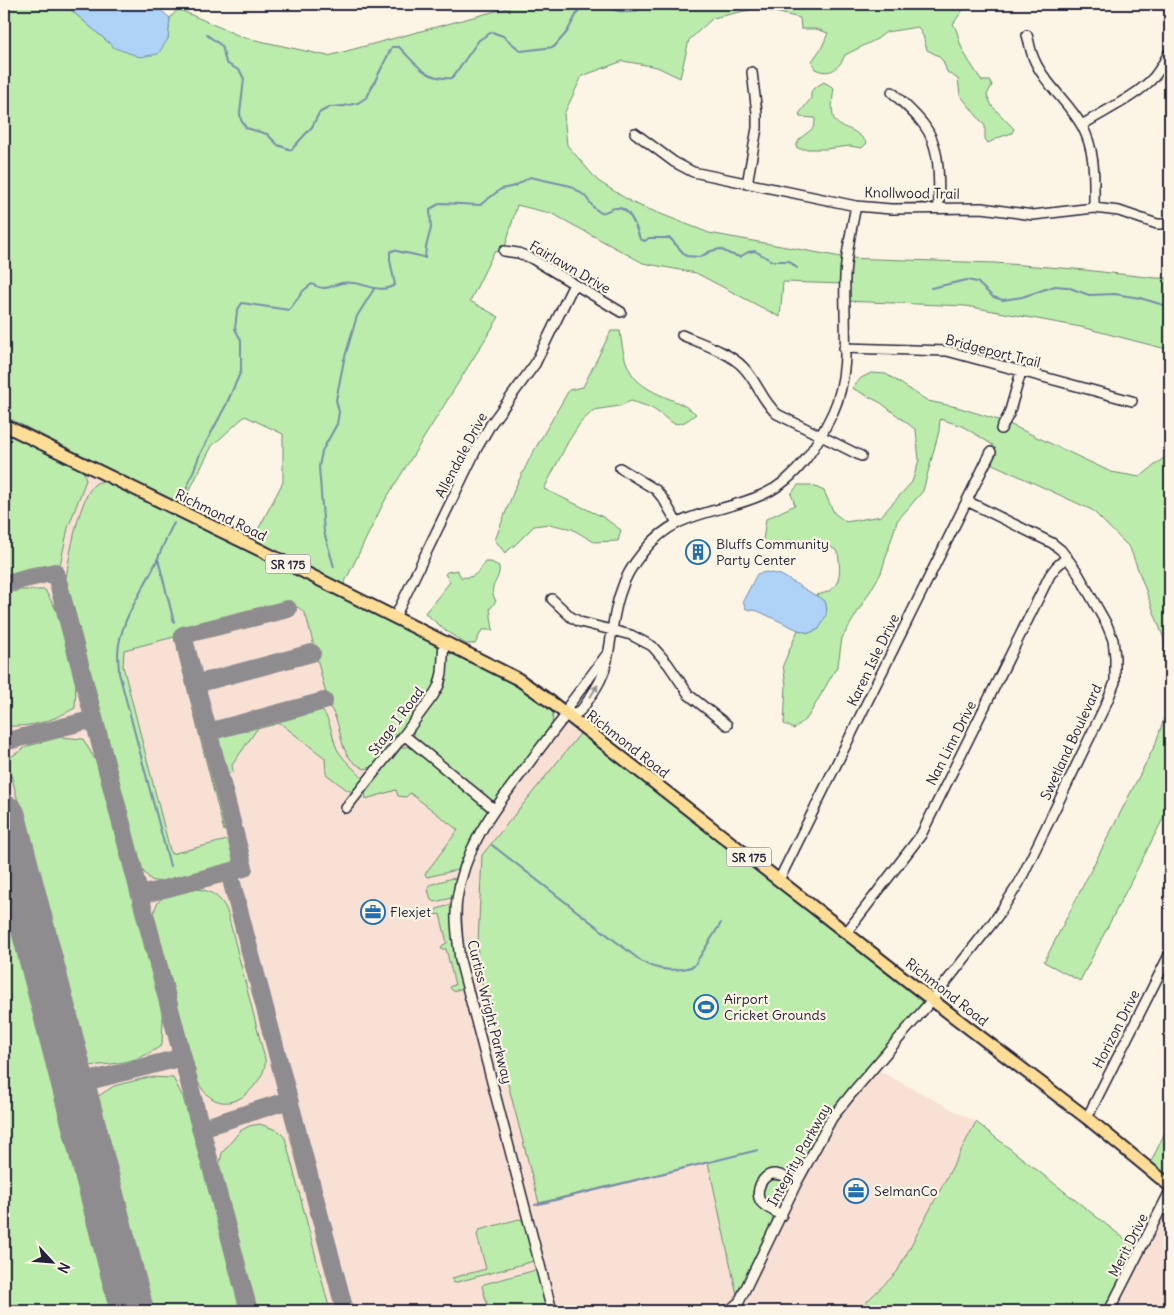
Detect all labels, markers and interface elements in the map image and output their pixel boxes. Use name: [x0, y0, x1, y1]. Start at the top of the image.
street label: Knollwood Trail: [864, 183, 960, 203]
street label: Fairlawn Drive: [526, 237, 614, 297]
street label: Bridgeport Trail: [944, 330, 1042, 372]
street label: Allendale Drive: [431, 409, 491, 501]
street label: Richmond Road: [172, 485, 270, 545]
place label: Bluffs Community Party Center: [716, 535, 829, 569]
building icon: Bluffs Community Party Center: [685, 539, 711, 565]
road number: SR 175: [266, 554, 310, 574]
street label: Karen Isle Drive: [843, 611, 903, 709]
street label: Swetland Boulevard: [1036, 681, 1106, 803]
street label: Stage I Road: [364, 683, 428, 759]
one-way arrow: [590, 684, 599, 697]
street label: Nan Linn Drive: [922, 698, 980, 788]
street label: Richmond Road: [583, 706, 673, 782]
road number: SR 175: [726, 848, 772, 866]
office icon: Flexjet: [360, 899, 386, 925]
place label: Flexjet: [390, 903, 431, 921]
street label: Curtiss Wright Parkway: [463, 938, 517, 1086]
street label: Richmond Road: [902, 954, 992, 1030]
street label: Horizon Drive: [1089, 987, 1143, 1071]
place label: Airport Cricket Grounds: [724, 990, 826, 1024]
sports icon: Airport Cricket Grounds: [693, 994, 719, 1020]
street label: Integrity Parkway: [763, 1101, 835, 1209]
office icon: SelmanCo: [843, 1178, 869, 1204]
place label: SelmanCo: [874, 1182, 938, 1200]
street label: Merit Drive: [1104, 1210, 1152, 1280]
north arrow: [28, 1238, 78, 1288]
text: N: [53, 1259, 74, 1276]

